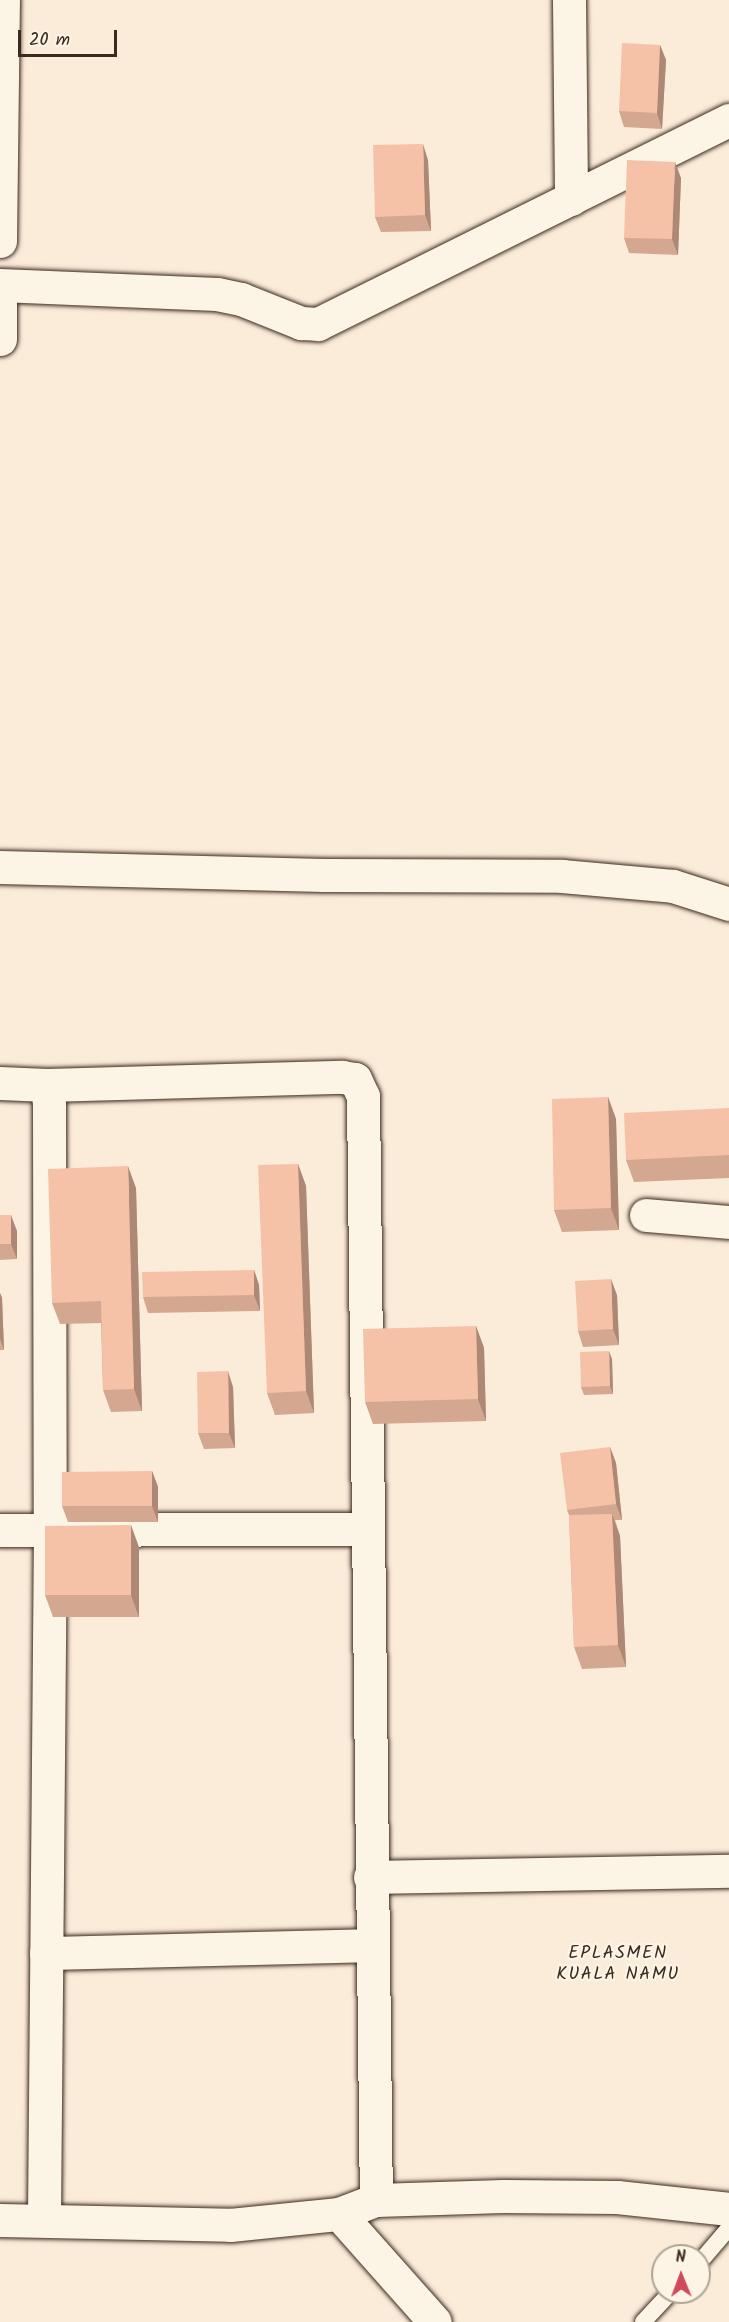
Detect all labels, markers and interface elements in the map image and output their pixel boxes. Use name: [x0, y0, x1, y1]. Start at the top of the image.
scale bar: [21, 18, 120, 56]
text: 20 m: [29, 26, 70, 55]
district label: EPLASMEN KUALA NAMU: [556, 1944, 680, 1986]
north arrow: [651, 2244, 711, 2304]
text: N: [675, 2245, 686, 2270]

